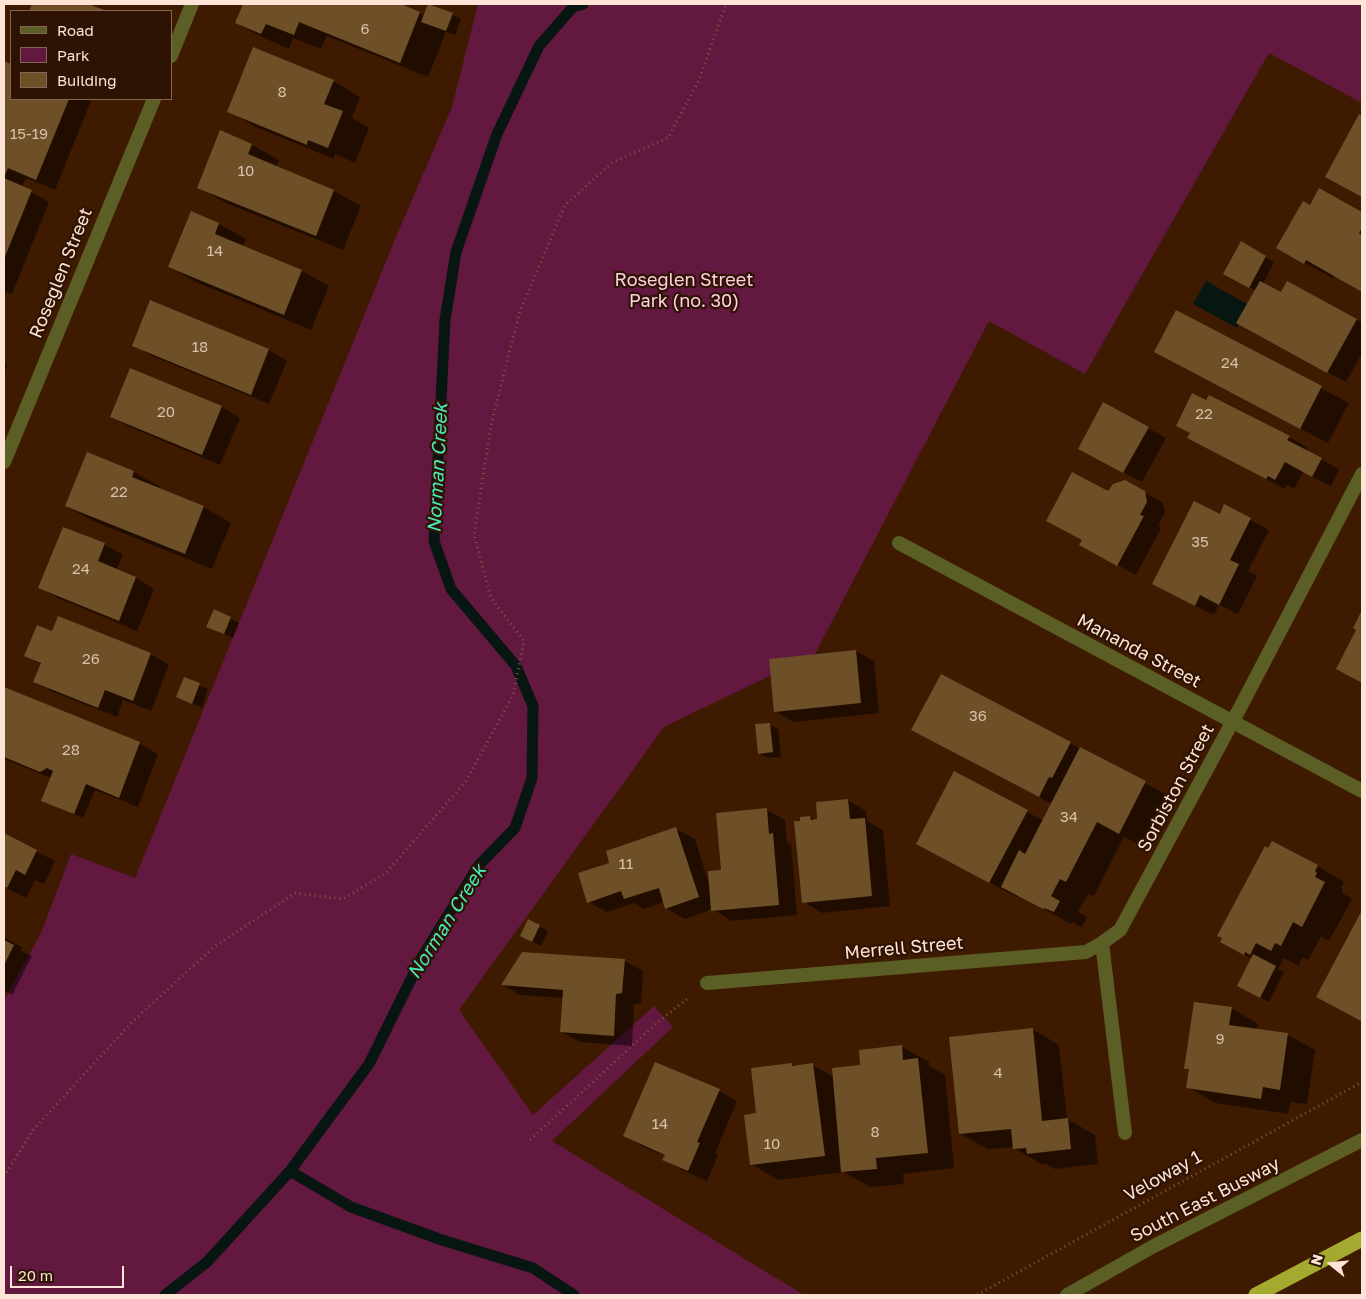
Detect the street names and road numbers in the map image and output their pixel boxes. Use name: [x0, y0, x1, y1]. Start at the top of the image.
street label: Roseglen Street: [25, 205, 97, 341]
street label: Mananda Street: [1073, 609, 1205, 693]
street label: Sorbiston Street: [1133, 720, 1219, 856]
street label: Merrell Street: [844, 932, 964, 964]
street label: Veloway 1: [1121, 1146, 1205, 1206]
street label: South East Busway: [1127, 1153, 1283, 1247]

